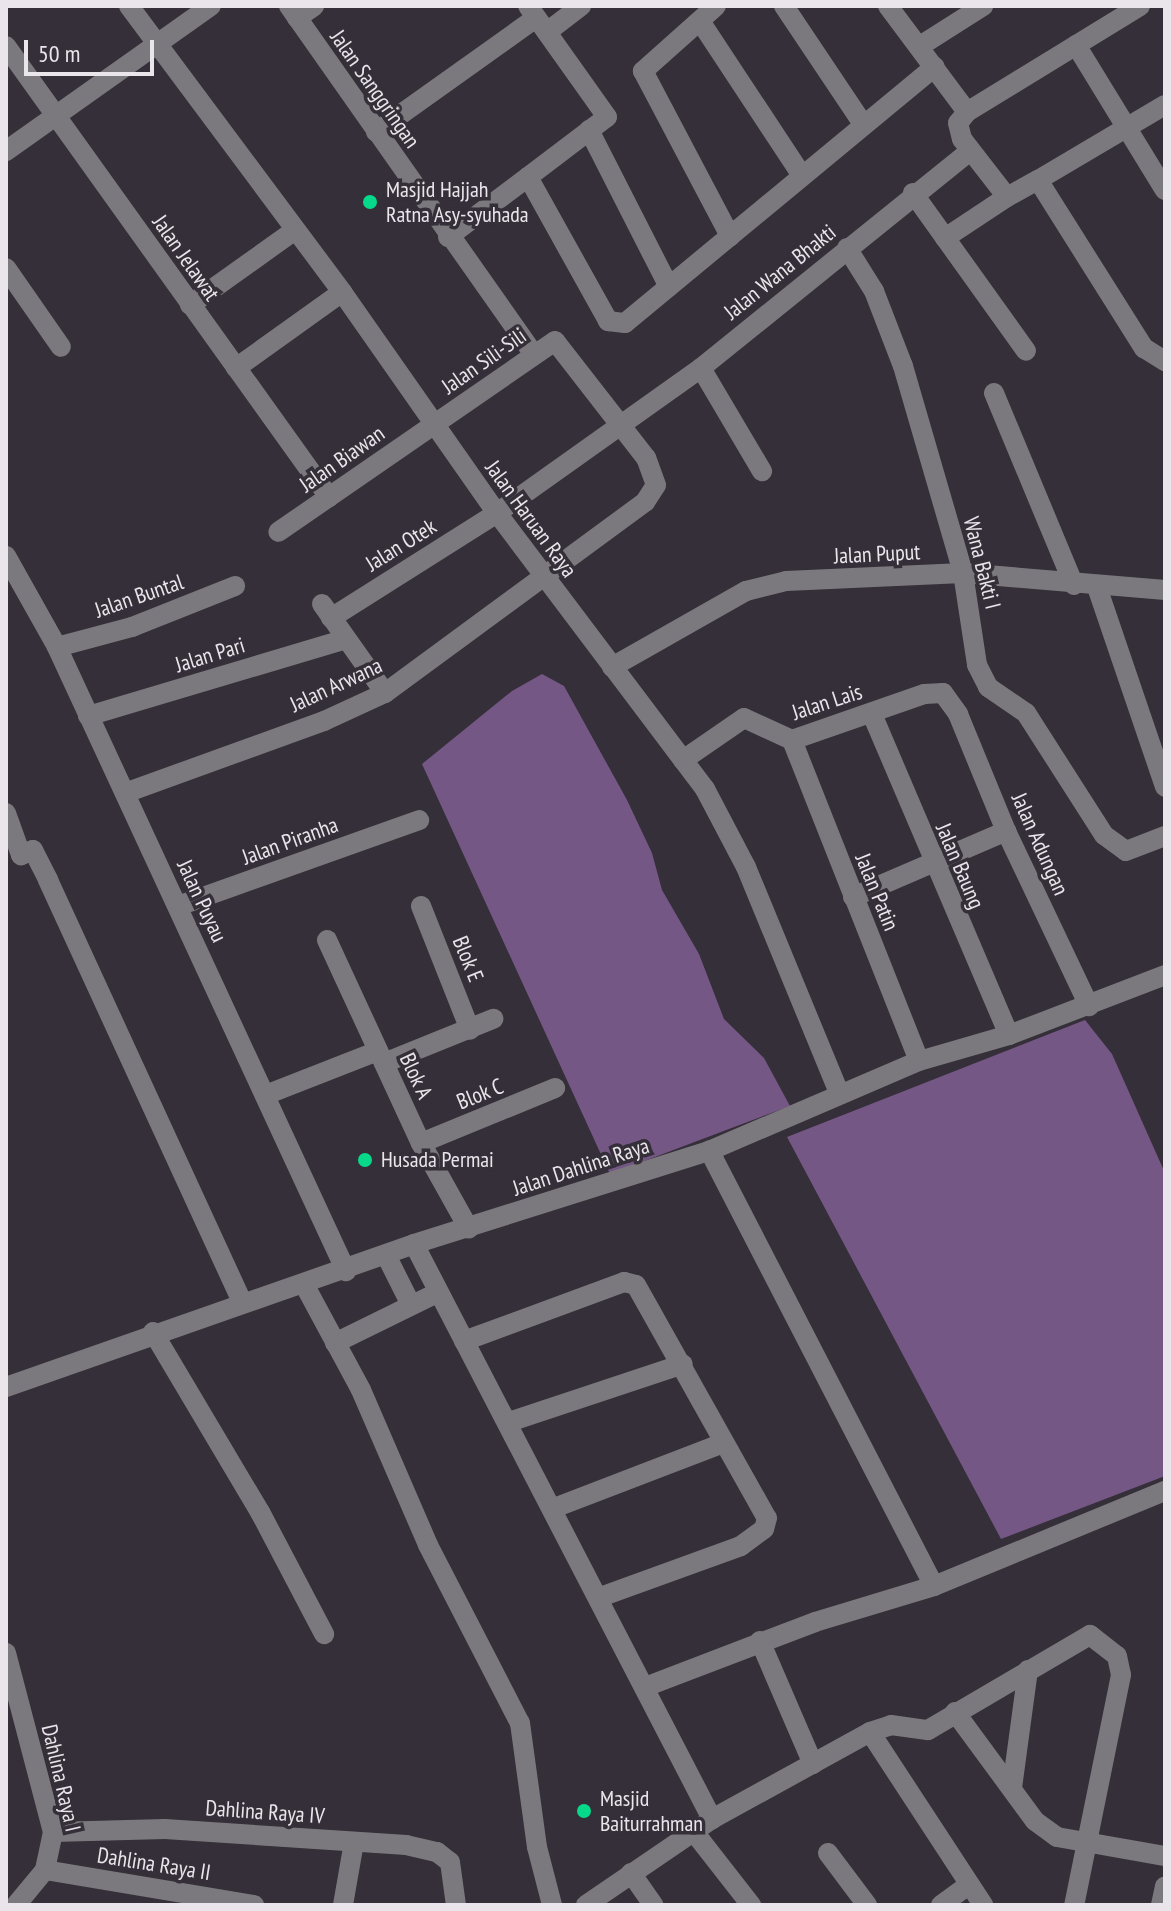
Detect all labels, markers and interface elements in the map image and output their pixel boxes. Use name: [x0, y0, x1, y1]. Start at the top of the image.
scale bar: [28, 24, 158, 74]
street label: Jalan Sanggringan: [325, 25, 425, 153]
text: 50 m: [38, 38, 80, 69]
place label: Masjid Hajjah Ratna Asy-syuhada: [386, 176, 529, 228]
marker: Masjid Hajjah Ratna Asy-syuhada: [361, 193, 379, 211]
street label: Jalan Jelawat: [147, 210, 225, 306]
street label: Jalan Wana Bhakti: [719, 219, 841, 325]
street label: Jalan Sili-Sili: [437, 322, 531, 400]
street label: Jalan Biawan: [294, 420, 390, 498]
street label: Jalan Haruan Raya: [480, 455, 582, 583]
street label: Jalan Otek: [361, 513, 441, 577]
street label: Wana Bakti I: [958, 514, 1006, 612]
street label: Jalan Puput: [833, 539, 921, 569]
street label: Jalan Buntal: [91, 569, 187, 623]
street label: Jalan Pari: [172, 632, 248, 678]
street label: Jalan Arwana: [286, 652, 386, 718]
street label: Jalan Lais: [789, 678, 865, 726]
street label: Jalan Adungan: [1006, 789, 1074, 899]
street label: Jalan Piranha: [238, 811, 342, 871]
street label: Jalan Baung: [930, 819, 990, 913]
street label: Jalan Patin: [850, 850, 904, 934]
street label: Jalan Puyau: [171, 856, 233, 946]
street label: Blok E: [447, 932, 489, 986]
street label: Blok A: [394, 1048, 438, 1104]
street label: Blok C: [453, 1073, 507, 1115]
street label: Jalan Dahlina Raya: [509, 1133, 653, 1201]
place label: Husada Permai: [381, 1147, 494, 1173]
marker: Husada Permai: [356, 1151, 374, 1169]
street label: Dahlina Raya I: [36, 1722, 86, 1834]
place label: Masjid Baiturrahman: [600, 1785, 703, 1836]
street label: Dahlina Raya IV: [204, 1795, 326, 1829]
marker: Masjid Baiturrahman: [575, 1802, 593, 1820]
street label: Dahlina Raya II: [95, 1842, 213, 1886]

